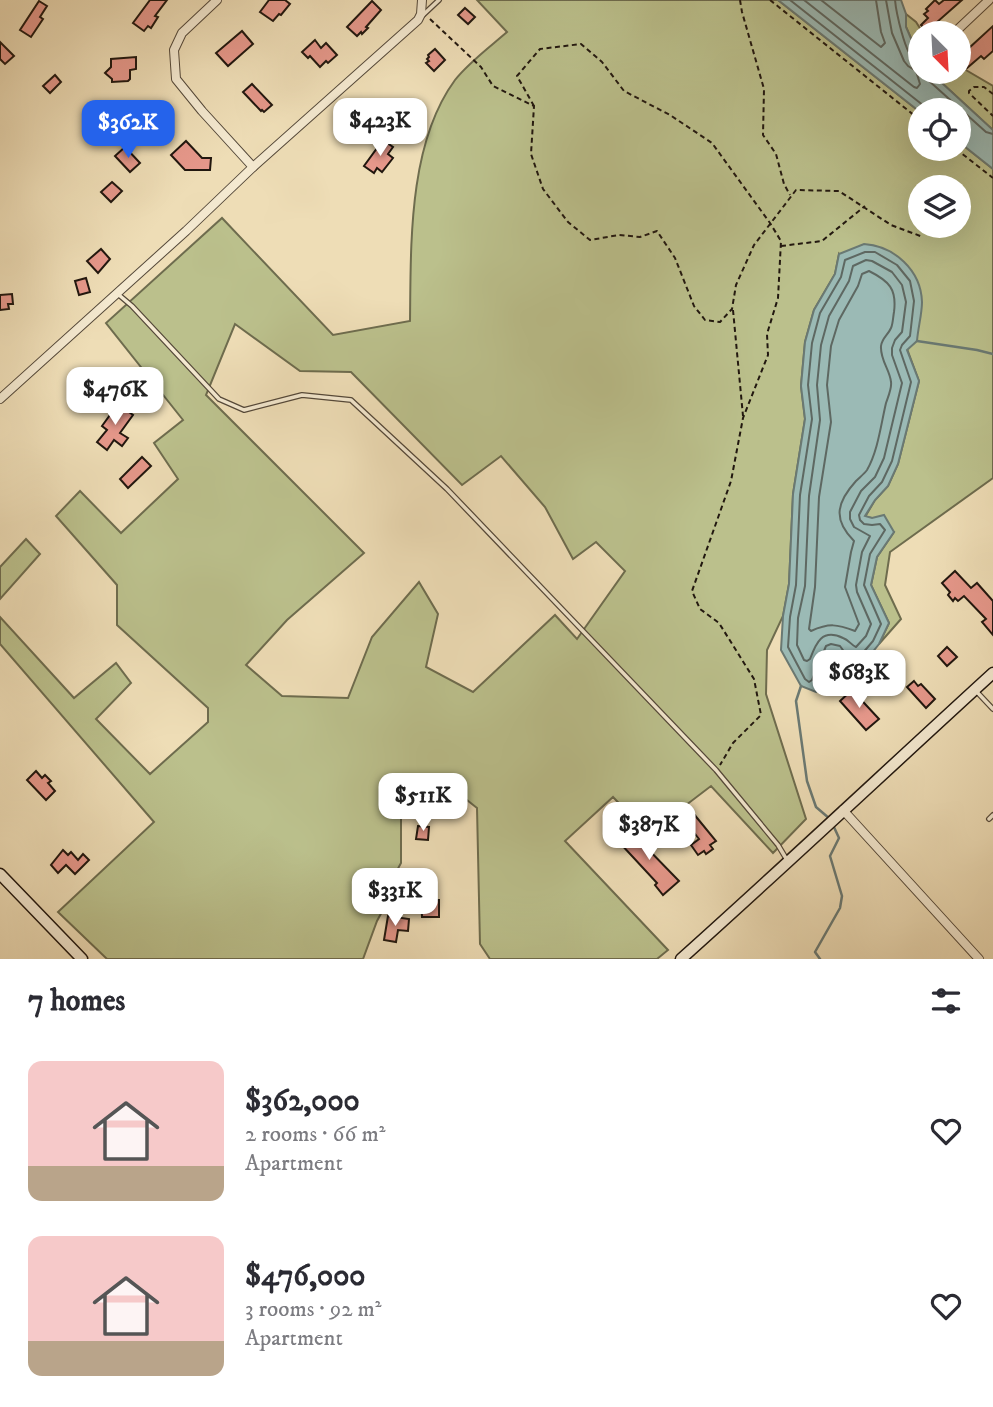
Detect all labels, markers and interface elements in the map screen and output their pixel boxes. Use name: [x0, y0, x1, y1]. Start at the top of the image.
north arrow: [908, 21, 971, 84]
map controls: [908, 21, 971, 238]
button: locate: [908, 98, 971, 161]
pin: $423K: [331, 99, 429, 158]
pin: $362K: [79, 100, 177, 160]
text: $423K: [349, 106, 411, 135]
text: $362K: [98, 108, 158, 137]
button: layers: [908, 175, 971, 238]
pin: $476K: [66, 368, 164, 427]
text: $476K: [82, 375, 148, 404]
pin: $683K: [810, 650, 908, 710]
text: $683K: [829, 658, 889, 687]
pin: $511K: [374, 774, 472, 833]
text: $511K: [394, 781, 452, 810]
pin: $387K: [600, 802, 698, 862]
text: $387K: [619, 810, 679, 839]
pin: $331K: [346, 869, 444, 928]
text: $331K: [368, 876, 422, 905]
icon: filters: [927, 982, 965, 1020]
text: 7 homes: [28, 983, 125, 1020]
text: $362,000: [245, 1083, 360, 1120]
icon: home: [84, 1089, 168, 1173]
icon: heart: [927, 1112, 965, 1150]
text: 2 rooms · 66 m²: [245, 1120, 385, 1149]
text: Apartment: [245, 1149, 343, 1178]
text: $476,000: [245, 1258, 365, 1295]
icon: home: [84, 1264, 168, 1348]
icon: heart: [927, 1287, 965, 1325]
text: 3 rooms · 92 m²: [245, 1295, 382, 1324]
text: Apartment: [245, 1324, 343, 1353]

